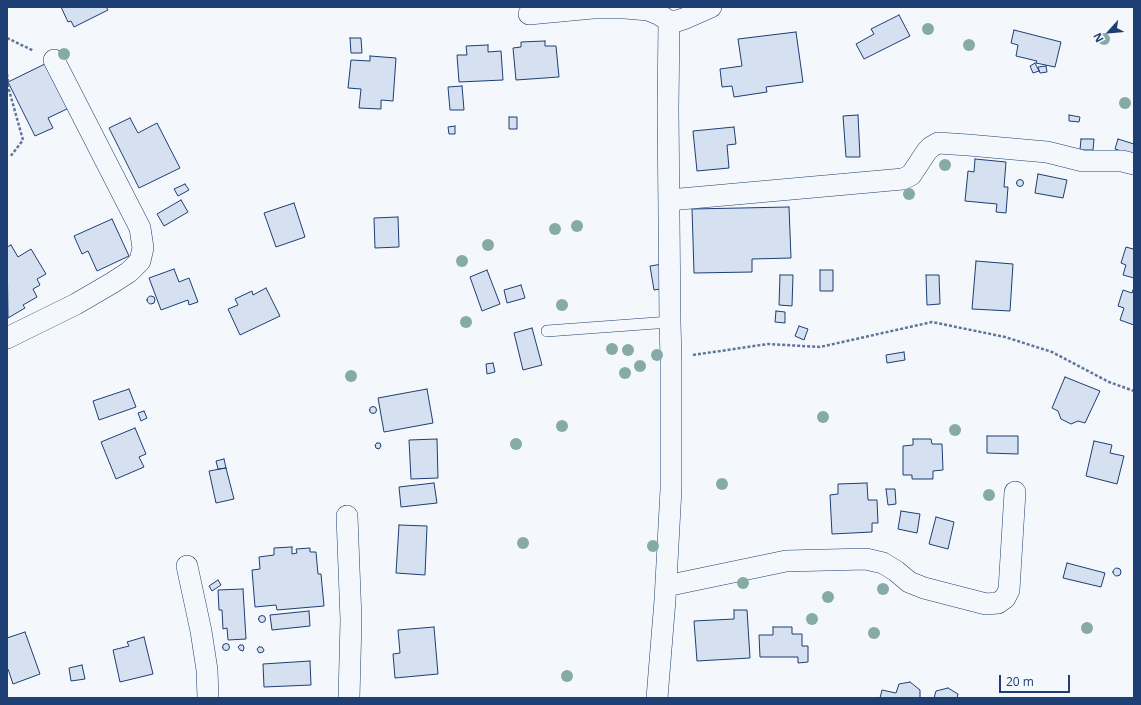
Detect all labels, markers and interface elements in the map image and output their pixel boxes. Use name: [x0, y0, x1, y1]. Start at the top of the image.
north arrow: [1089, 12, 1129, 52]
text: N: [1089, 30, 1107, 45]
scale bar: [1001, 667, 1072, 693]
text: 20 m: [1006, 673, 1034, 690]

